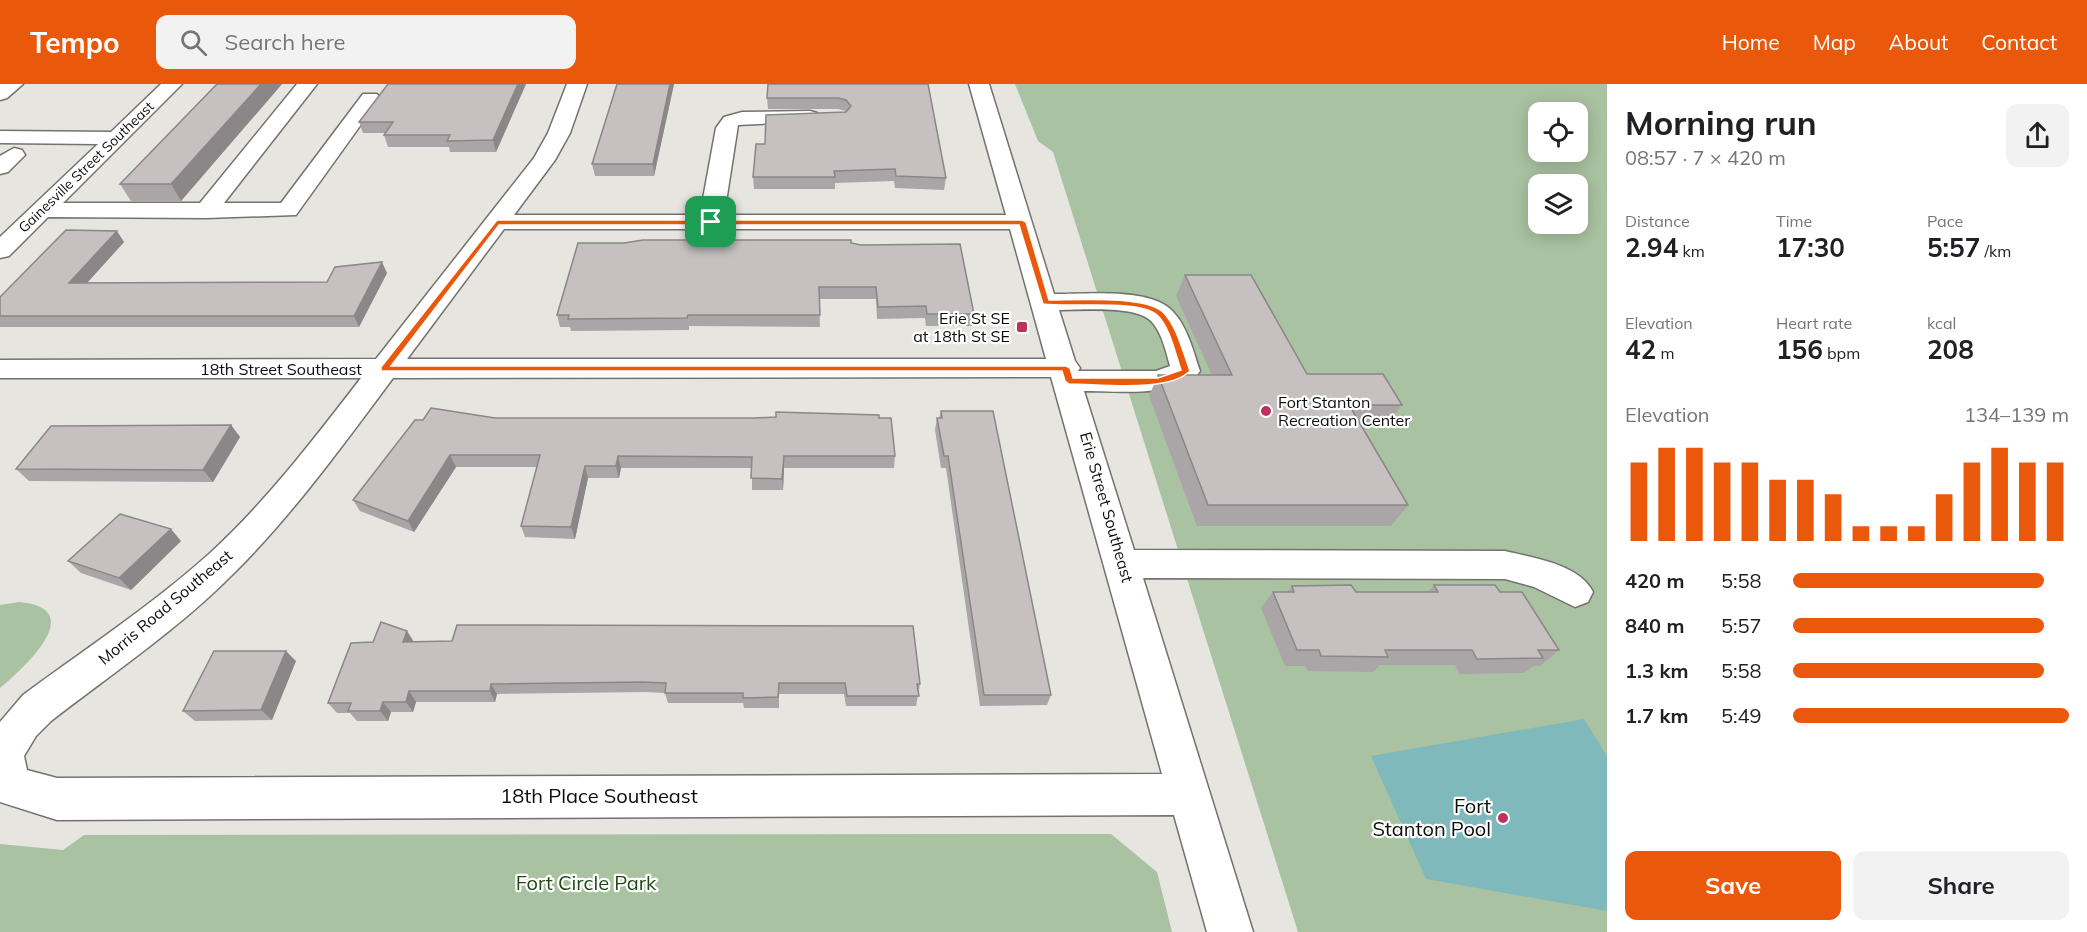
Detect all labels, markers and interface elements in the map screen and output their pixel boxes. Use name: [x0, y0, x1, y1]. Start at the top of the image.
search box: [156, 15, 576, 69]
text: Tempo: [30, 25, 120, 60]
icon: search: [177, 26, 210, 59]
text: Search here: [225, 28, 346, 56]
text: Home: [1722, 29, 1780, 55]
text: Map: [1813, 29, 1856, 55]
text: About: [1889, 29, 1948, 55]
text: Contact: [1981, 29, 2057, 55]
street label: Gainesville Street Southeast: [15, 97, 158, 236]
map controls: [1528, 102, 1588, 234]
button: locate: [1528, 102, 1588, 162]
text: Morning run: [1625, 102, 1817, 143]
button: share: [2006, 104, 2069, 167]
text: 08:57 · 7 × 420 m: [1625, 145, 1786, 170]
button: layers: [1528, 174, 1588, 234]
pin: [685, 196, 736, 247]
icon: arrive: [694, 205, 727, 238]
text: Distance: [1625, 211, 1690, 231]
text: Time: [1776, 211, 1812, 231]
text: Pace: [1927, 211, 1963, 231]
text: 2.94: [1625, 231, 1678, 264]
text: 17:30: [1776, 231, 1845, 264]
text: 5:57: [1927, 231, 1980, 264]
text: km: [1678, 241, 1705, 261]
text: /km: [1980, 241, 2011, 261]
place label: Erie St SE at 18th St SE: [913, 308, 1010, 346]
text: Elevation: [1625, 313, 1693, 333]
text: Heart rate: [1776, 313, 1852, 333]
text: kcal: [1927, 313, 1956, 333]
marker: Erie St SE at 18th St SE: [1015, 320, 1029, 334]
text: 42: [1625, 333, 1656, 366]
text: 156: [1776, 333, 1823, 366]
text: 208: [1927, 333, 1974, 366]
text: m: [1656, 343, 1674, 363]
text: bpm: [1823, 343, 1860, 363]
street label: 18th Street Southeast: [200, 359, 362, 379]
place label: Fort Stanton Recreation Center: [1278, 392, 1410, 430]
text: Elevation: [1625, 402, 1710, 427]
text: 134–139 m: [1964, 402, 2069, 427]
marker: Fort Stanton Recreation Center: [1259, 404, 1273, 418]
street label: Erie Street Southeast: [1076, 430, 1138, 585]
street label: Morris Road Southeast: [94, 545, 236, 669]
text: 420 m: [1625, 568, 1684, 593]
text: 5:58: [1721, 568, 1762, 593]
text: 840 m: [1625, 613, 1684, 638]
text: 5:57: [1721, 613, 1762, 638]
text: 1.3 km: [1625, 658, 1688, 683]
text: 5:58: [1721, 658, 1762, 683]
text: 1.7 km: [1625, 703, 1688, 728]
text: 5:49: [1721, 703, 1762, 728]
street label: 18th Place Southeast: [500, 783, 698, 808]
place label: Fort Stanton Pool: [1372, 793, 1491, 841]
marker: Fort Stanton Pool: [1496, 811, 1510, 825]
button: Save: [1625, 851, 1841, 920]
button: Share: [1853, 851, 2069, 920]
park label: Fort Circle Park: [516, 870, 657, 895]

